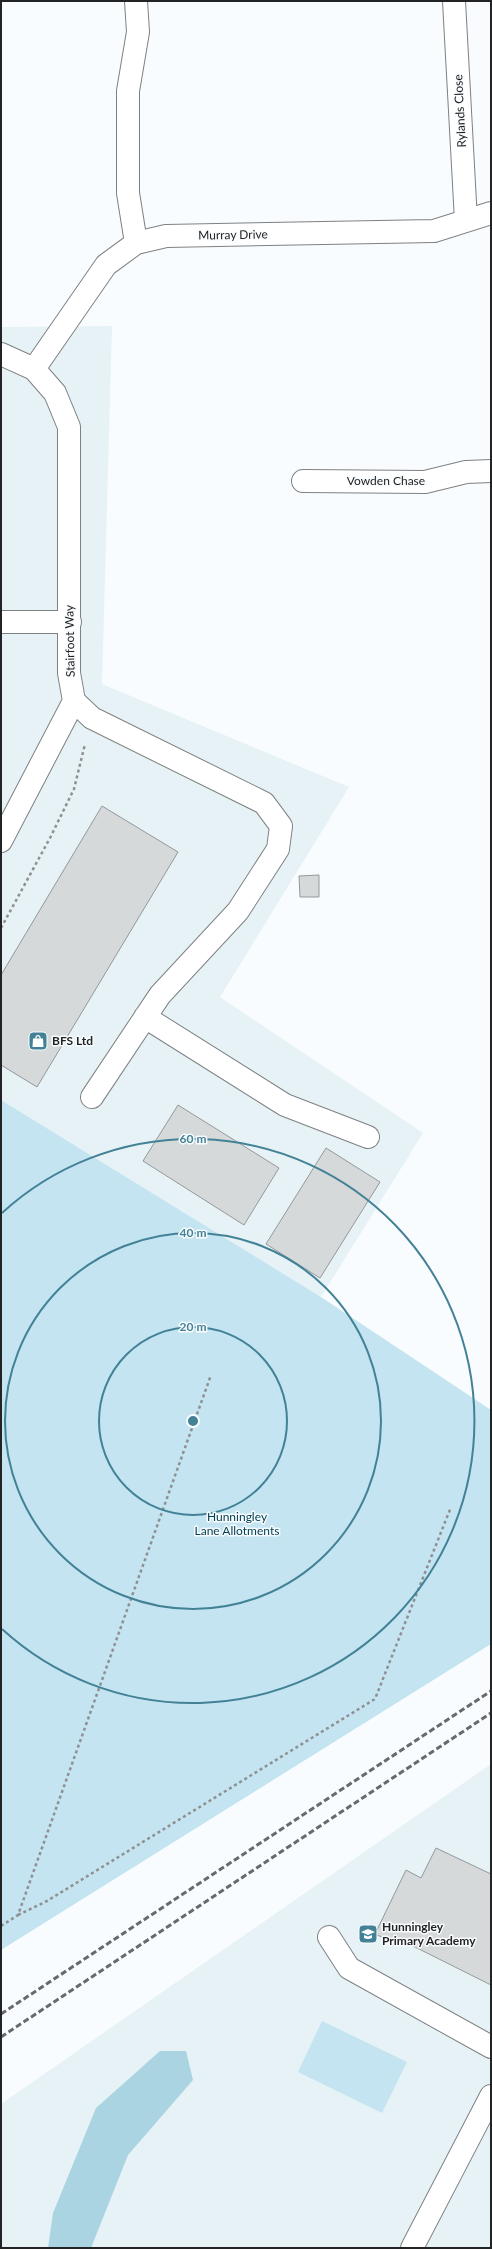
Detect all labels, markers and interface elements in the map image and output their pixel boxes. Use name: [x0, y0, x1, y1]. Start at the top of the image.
street label: Rylands Close: [450, 74, 469, 148]
street label: Murray Drive: [198, 226, 268, 243]
street label: Vowden Chase: [347, 473, 425, 488]
street label: Stairfoot Way: [61, 604, 78, 677]
shop icon: BFS Ltd: [27, 1030, 49, 1052]
place label: BFS Ltd: [52, 1033, 93, 1048]
text: 60 m: [180, 1131, 206, 1146]
text: 40 m: [180, 1225, 206, 1240]
text: 20 m: [180, 1319, 206, 1334]
centre of rings: [186, 1414, 200, 1428]
park label: Hunningley Lane Allotments: [195, 1509, 279, 1538]
place label: Hunningley Primary Academy: [382, 1919, 476, 1948]
school or university icon: Hunningley Primary Academy: [357, 1923, 379, 1945]

